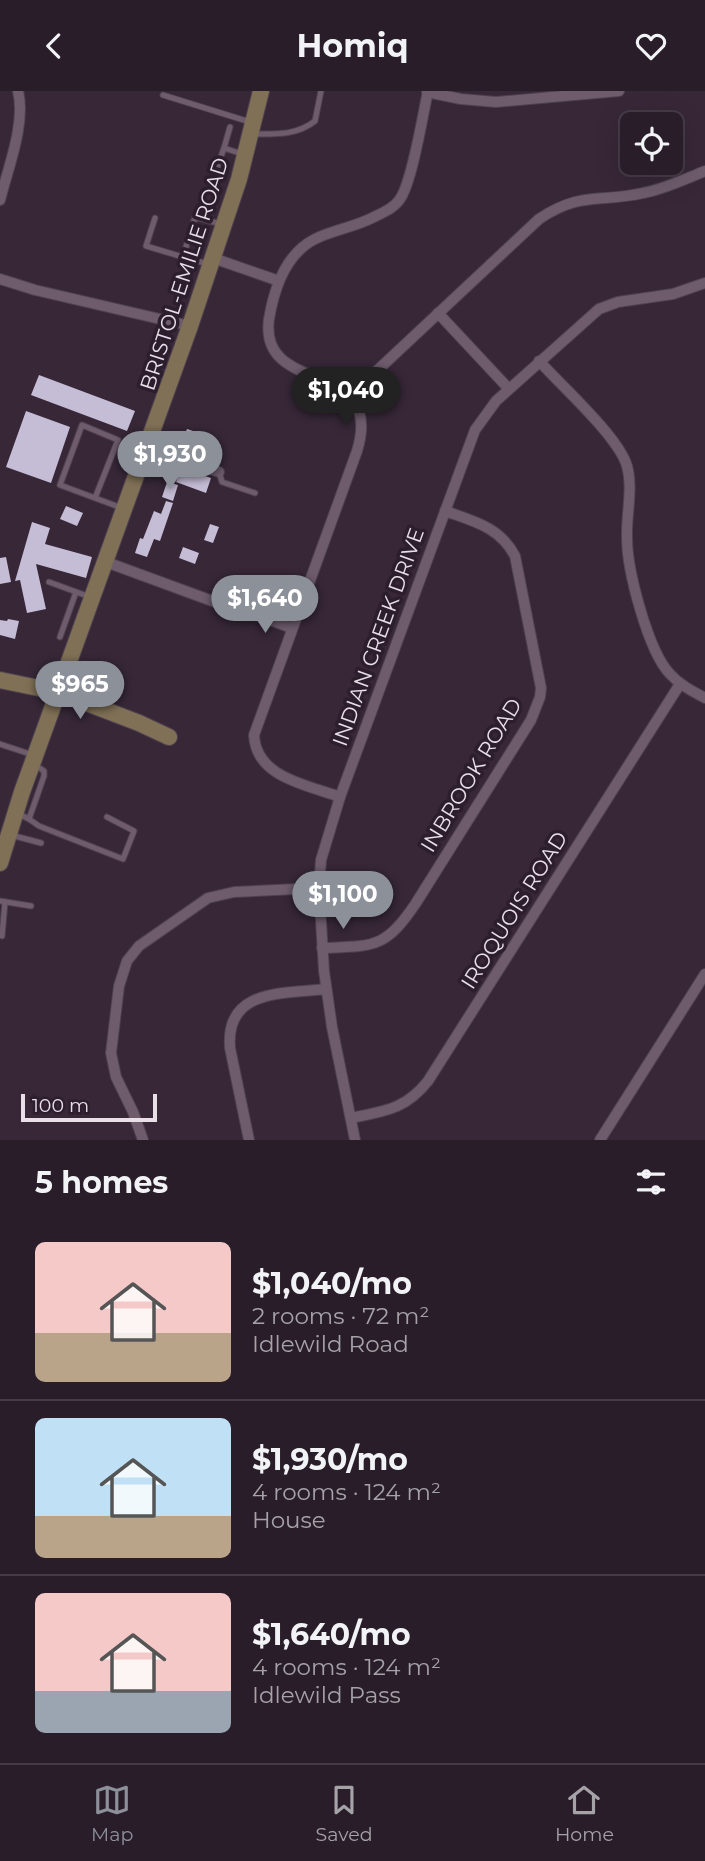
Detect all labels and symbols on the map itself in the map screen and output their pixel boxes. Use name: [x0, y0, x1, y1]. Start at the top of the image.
street label: BRISTOL-EMILIE ROAD: [135, 154, 233, 394]
pin: $1,040: [289, 367, 403, 427]
pin: $1,930: [113, 431, 227, 491]
street label: INDIAN CREEK DRIVE: [327, 525, 429, 749]
pin: $1,640: [208, 575, 322, 635]
pin: $965: [39, 661, 121, 721]
street label: INBROOK ROAD: [415, 694, 527, 856]
street label: IROQUOIS ROAD: [455, 827, 573, 993]
pin: $1,100: [286, 871, 400, 931]
scale bar: [21, 1091, 158, 1123]

